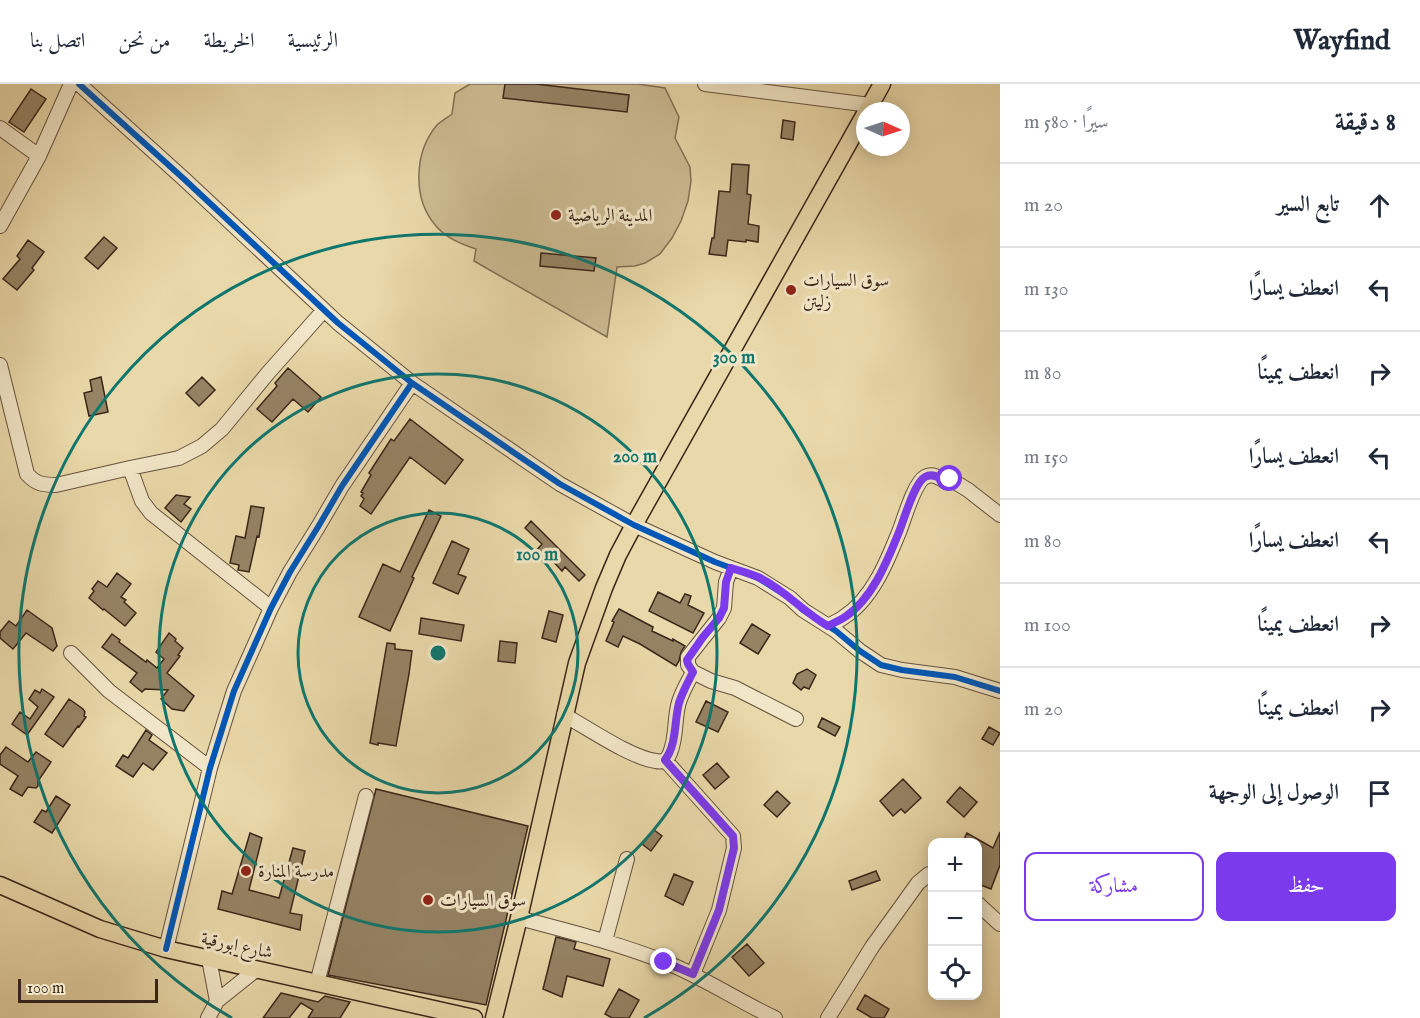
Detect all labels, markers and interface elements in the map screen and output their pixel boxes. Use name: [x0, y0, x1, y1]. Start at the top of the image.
text: Wayfind: [1293, 24, 1390, 59]
text: اتصل بنا: [30, 28, 85, 55]
text: من نحن: [118, 28, 170, 55]
text: الخريطة: [203, 28, 255, 55]
text: الرئيسية: [288, 28, 338, 55]
north arrow: [856, 102, 910, 156]
text: 8 دقيقة: [1335, 106, 1396, 139]
text: سيرًا · 580 m: [1024, 110, 1109, 135]
icon: ahead: [1363, 189, 1396, 222]
text: تابع السير: [1277, 191, 1339, 219]
text: 20 m: [1024, 193, 1063, 218]
place label: المدينة الرياضية: [568, 205, 653, 228]
marker: المدينة الرياضية: [549, 208, 563, 222]
place label: سوق السيارات زليتن: [803, 270, 889, 314]
icon: left: [1363, 273, 1396, 306]
text: انعطف يسارًا: [1249, 275, 1339, 303]
text: 130 m: [1024, 277, 1069, 302]
marker: سوق السيارات زليتن: [784, 283, 798, 297]
text: 300 m: [713, 347, 755, 370]
icon: right: [1363, 357, 1396, 390]
text: انعطف يمينًا: [1258, 359, 1339, 387]
text: 80 m: [1024, 361, 1062, 386]
icon: left: [1363, 441, 1396, 474]
text: انعطف يسارًا: [1249, 443, 1339, 471]
text: 150 m: [1024, 445, 1068, 470]
text: 200 m: [613, 446, 657, 469]
route start: [936, 465, 962, 491]
icon: left: [1363, 525, 1396, 558]
text: انعطف يسارًا: [1249, 527, 1339, 555]
text: 80 m: [1024, 529, 1062, 554]
text: 100 m: [516, 544, 558, 567]
icon: right: [1363, 609, 1396, 642]
text: انعطف يمينًا: [1258, 611, 1339, 639]
text: 100 m: [1024, 613, 1071, 638]
centre of rings: [428, 643, 448, 663]
icon: right: [1363, 693, 1396, 726]
text: انعطف يمينًا: [1258, 695, 1339, 723]
text: 20 m: [1024, 697, 1063, 722]
icon: arrive: [1363, 777, 1396, 810]
text: الوصول إلى الوجهة: [1209, 779, 1339, 807]
map controls: [928, 838, 982, 1000]
button: +: [928, 838, 982, 892]
button: مشاركة: [1024, 852, 1204, 921]
button: حفظ: [1216, 852, 1396, 921]
place label: مدرسة المنارة: [258, 861, 334, 884]
marker: مدرسة المنارة: [239, 864, 253, 878]
place label: سوق السيارات: [440, 890, 526, 913]
button: −: [928, 892, 982, 946]
marker: سوق السيارات: [421, 893, 435, 907]
street label: شارع ابورقية: [198, 928, 274, 967]
button: locate: [928, 946, 982, 1000]
route end: [650, 948, 676, 974]
scale bar: [18, 976, 158, 1004]
text: 100 m: [27, 979, 64, 999]

